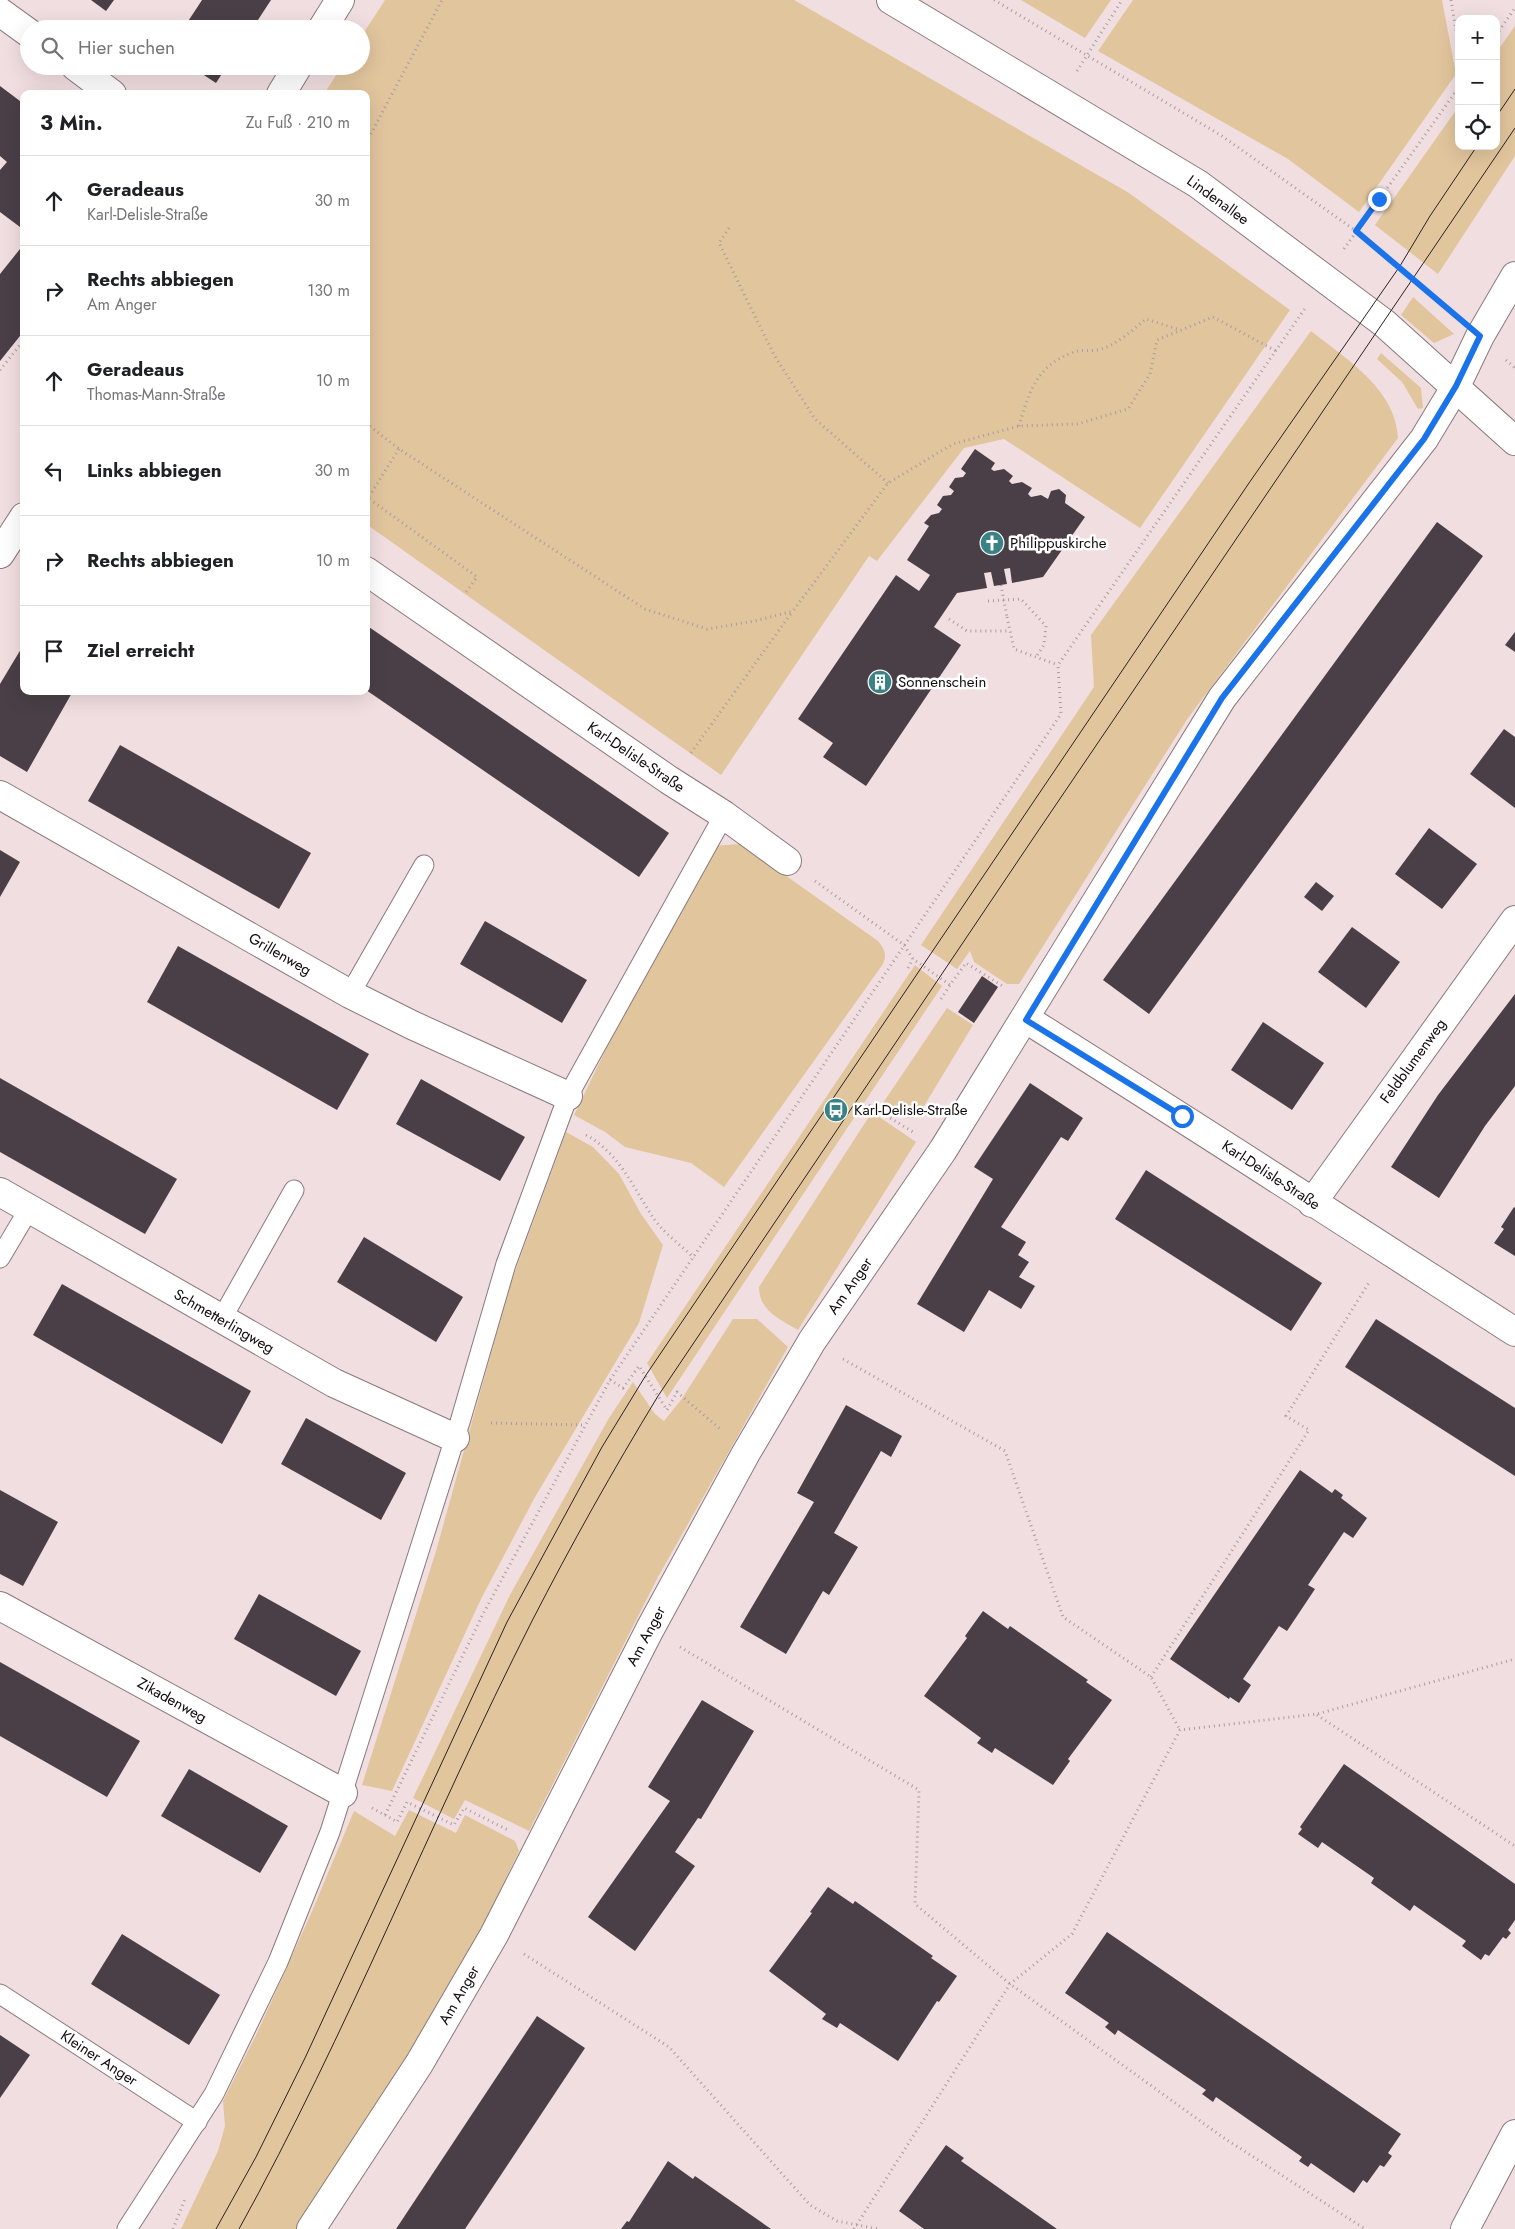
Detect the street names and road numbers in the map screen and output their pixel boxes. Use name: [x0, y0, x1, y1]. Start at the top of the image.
street label: Lindenallee: [1182, 170, 1254, 230]
street label: Karl-Delisle-Straße: [583, 716, 689, 798]
street label: Grillenweg: [244, 927, 316, 981]
street label: Feldblumenweg: [1375, 1014, 1451, 1108]
street label: Karl-Delisle-Straße: [1217, 1135, 1325, 1215]
street label: Am Anger: [822, 1252, 878, 1319]
street label: Schmetterlingweg: [170, 1283, 278, 1359]
street label: Am Anger: [621, 1601, 671, 1670]
street label: Zikadenweg: [133, 1672, 211, 1728]
street label: Am Anger: [433, 1960, 485, 2029]
street label: Kleiner Anger: [56, 2025, 143, 2092]

